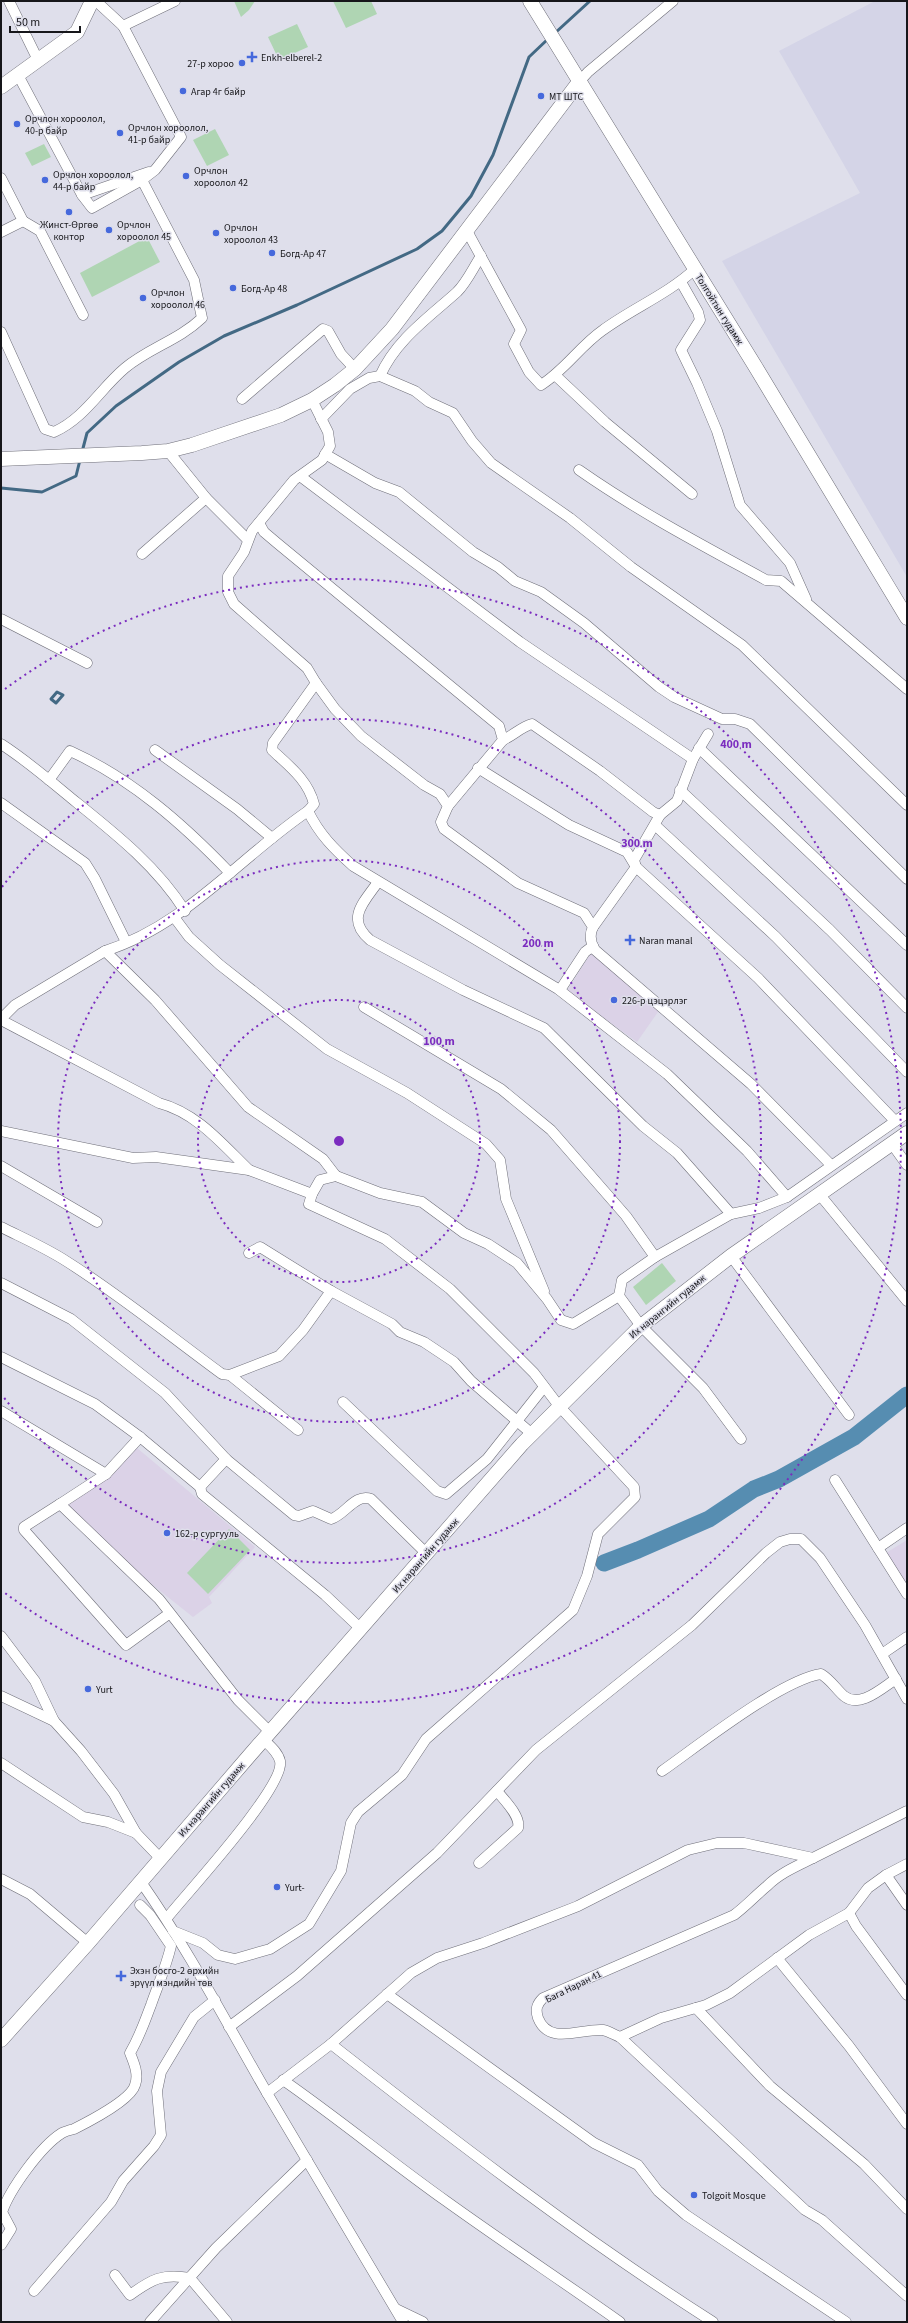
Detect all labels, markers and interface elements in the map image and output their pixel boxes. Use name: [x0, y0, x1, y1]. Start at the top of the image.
scale bar: [10, 8, 80, 34]
text: 50 m: [16, 14, 40, 31]
marker: Enkh-elberel-2: [246, 51, 258, 63]
place label: Enkh-elberel-2: [261, 51, 322, 65]
place label: 27-р хороо: [187, 57, 234, 71]
marker: 27-р хороо: [237, 58, 247, 68]
place label: Агар 4г байр: [191, 85, 246, 99]
marker: Агар 4г байр: [178, 86, 188, 96]
place label: MТ ШТС: [549, 90, 584, 104]
marker: MТ ШТС: [536, 91, 546, 101]
place label: Орчлон хороолол, 40-р байр: [25, 112, 105, 138]
marker: Орчлон хороолол, 40-р байр: [12, 119, 22, 129]
place label: Орчлон хороолол, 41-р байр: [128, 121, 208, 147]
marker: Орчлон хороолол, 41-р байр: [115, 128, 125, 138]
place label: Орчлон хороолол 42: [194, 164, 248, 190]
place label: Орчлон хороолол, 44-р байр: [53, 168, 133, 194]
marker: Орчлон хороолол 42: [181, 171, 191, 181]
marker: Орчлон хороолол, 44-р байр: [40, 175, 50, 185]
marker: Жинст-Өргөө контор: [64, 207, 74, 217]
place label: Жинст-Өргөө контор: [40, 218, 98, 244]
place label: Орчлон хороолол 45: [117, 218, 171, 244]
place label: Орчлон хороолол 43: [224, 221, 278, 247]
marker: Орчлон хороолол 45: [104, 225, 114, 235]
marker: Орчлон хороолол 43: [211, 228, 221, 238]
place label: Богд-Ар 47: [280, 247, 326, 261]
marker: Богд-Ар 47: [267, 248, 277, 258]
street label: Толгойтын гудамж: [692, 271, 747, 348]
place label: Богд-Ар 48: [241, 282, 287, 296]
marker: Богд-Ар 48: [228, 283, 238, 293]
place label: Орчлон хороолол 46: [151, 286, 205, 312]
marker: Орчлон хороолол 46: [138, 293, 148, 303]
text: 400 m: [720, 736, 752, 753]
text: 300 m: [621, 835, 653, 852]
marker: Naran manal: [624, 934, 636, 946]
place label: Naran manal: [639, 934, 693, 948]
text: 200 m: [522, 935, 554, 952]
place label: 226-р цэцэрлэг: [622, 994, 687, 1008]
marker: 226-р цэцэрлэг: [609, 995, 619, 1005]
text: 100 m: [423, 1033, 455, 1050]
centre of rings: [332, 1134, 346, 1148]
street label: Их нарангийн гудамж: [626, 1271, 709, 1342]
street label: Их нарангийн гудамж: [389, 1515, 462, 1596]
place label: 162-р сургууль: [175, 1527, 239, 1541]
marker: 162-р сургууль: [162, 1528, 172, 1538]
place label: Yurt: [95, 1683, 113, 1697]
marker: Yurt: [83, 1684, 93, 1694]
street label: Их нарангийн гудамж: [175, 1759, 248, 1840]
place label: Yurt-: [284, 1881, 305, 1895]
marker: Yurt-: [272, 1882, 282, 1892]
place label: Эхэн босго-2 өрхийн эрүүл мэндийн төв: [130, 1964, 219, 1990]
street label: Бага Наран 41: [543, 1967, 604, 2007]
marker: Эхэн босго-2 өрхийн эрүүл мэндийн төв: [115, 1970, 127, 1982]
place label: Tolgoit Mosque: [702, 2189, 766, 2203]
marker: Tolgoit Mosque: [689, 2190, 699, 2200]

